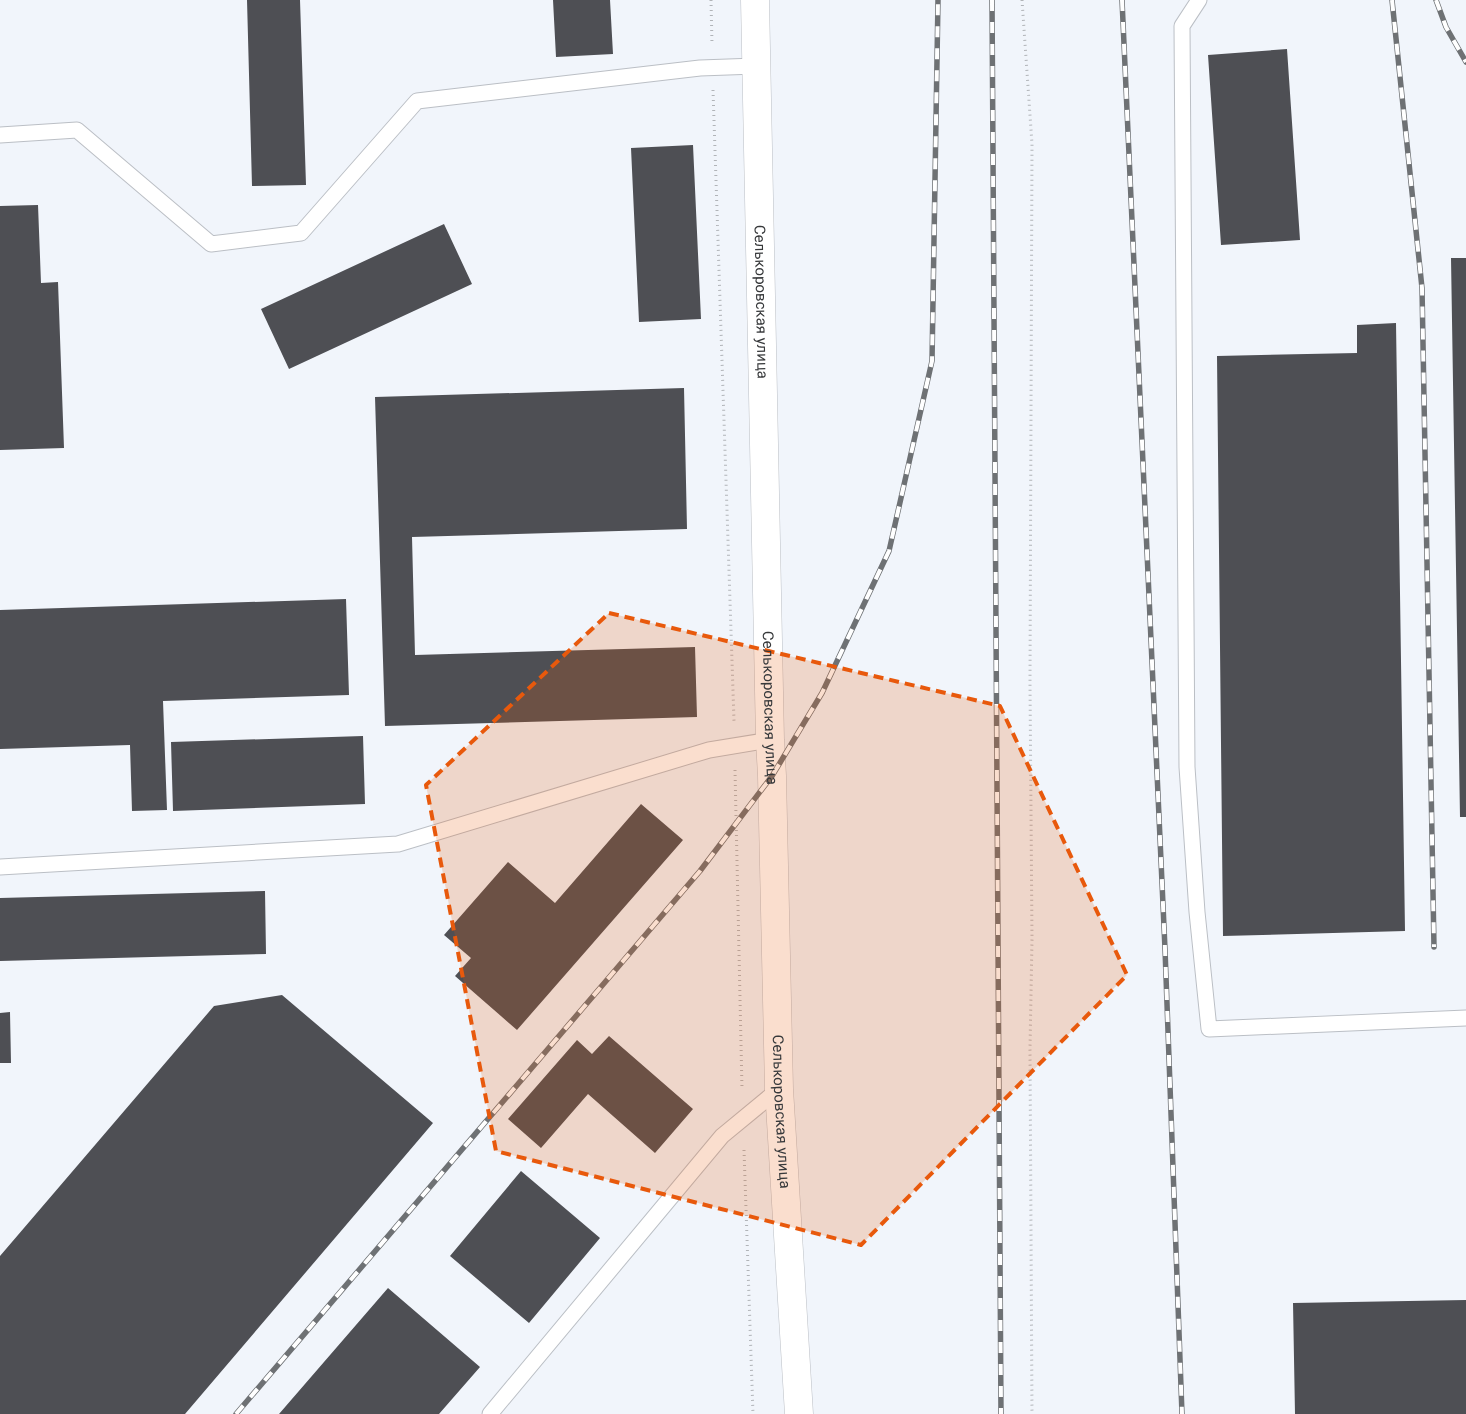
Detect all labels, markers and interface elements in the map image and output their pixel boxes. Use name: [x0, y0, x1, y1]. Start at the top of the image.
street label: Селькоровская улица: [751, 225, 772, 379]
street label: Селькоровская улица: [759, 631, 781, 785]
street label: Селькоровская улица: [769, 1035, 794, 1189]

